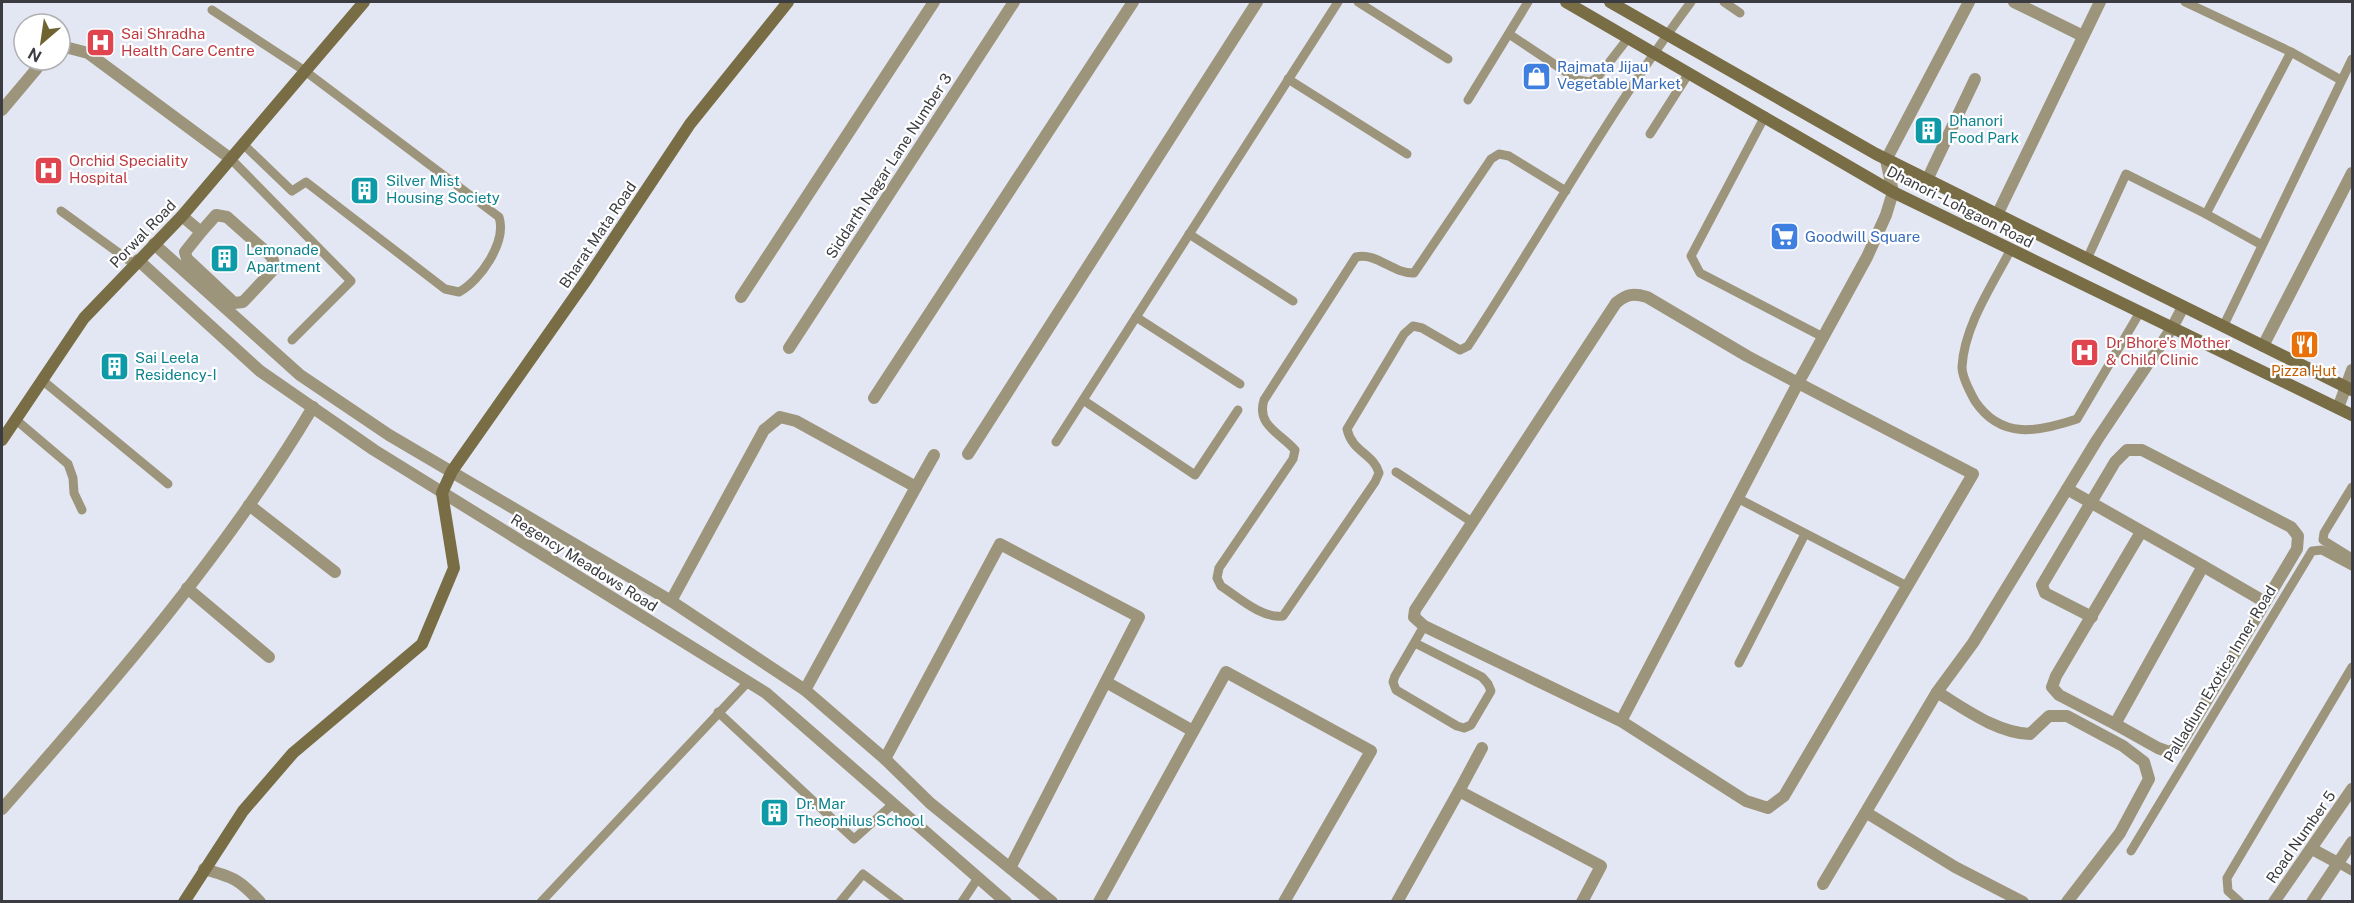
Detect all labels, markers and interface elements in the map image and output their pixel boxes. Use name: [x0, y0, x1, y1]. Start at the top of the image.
north arrow: [12, 12, 72, 72]
place label: Sai Shradha Health Care Centre: [121, 25, 255, 59]
hospital icon: Sai Shradha Health Care Centre: [84, 27, 116, 59]
text: N: [25, 43, 45, 66]
place label: Rajmata Jijau Vegetable Market: [1557, 58, 1681, 92]
shop icon: Rajmata Jijau Vegetable Market: [1520, 60, 1552, 92]
street label: Siddarth Nagar Lane Number 3: [822, 70, 955, 261]
place label: Dhanori Food Park: [1949, 112, 2019, 146]
building icon: Dhanori Food Park: [1912, 114, 1944, 146]
place label: Orchid Speciality Hospital: [69, 152, 188, 186]
hospital icon: Orchid Speciality Hospital: [32, 154, 64, 186]
street label: Dhanori - Lohgaon Road: [1884, 162, 2036, 251]
place label: Silver Mist Housing Society: [386, 172, 500, 206]
building icon: Silver Mist Housing Society: [349, 174, 381, 206]
street label: Bharat Mata Road: [556, 178, 639, 291]
street label: Porwal Road: [106, 196, 179, 271]
supermarket icon: Goodwill Square: [1768, 221, 1800, 253]
place label: Goodwill Square: [1805, 228, 1920, 245]
place label: Lemonade Apartment: [246, 241, 321, 275]
building icon: Lemonade Apartment: [209, 243, 241, 275]
restaurant icon: Pizza Hut: [2288, 328, 2320, 360]
place label: Dr Bhore's Mother & Child Clinic: [2106, 334, 2230, 368]
hospital icon: Dr Bhore's Mother & Child Clinic: [2069, 336, 2101, 368]
place label: Sai Leela Residency-I: [135, 349, 217, 383]
building icon: Sai Leela Residency-I: [98, 351, 130, 383]
place label: Pizza Hut: [2271, 362, 2337, 379]
street label: Regency Meadows Road: [508, 510, 661, 615]
street label: Palladium Exotica Inner Road: [2160, 582, 2279, 765]
street label: Road Number 5: [2262, 787, 2339, 886]
place label: Dr. Mar Theophilus School: [796, 795, 924, 829]
building icon: Dr. Mar Theophilus School: [759, 797, 791, 829]

